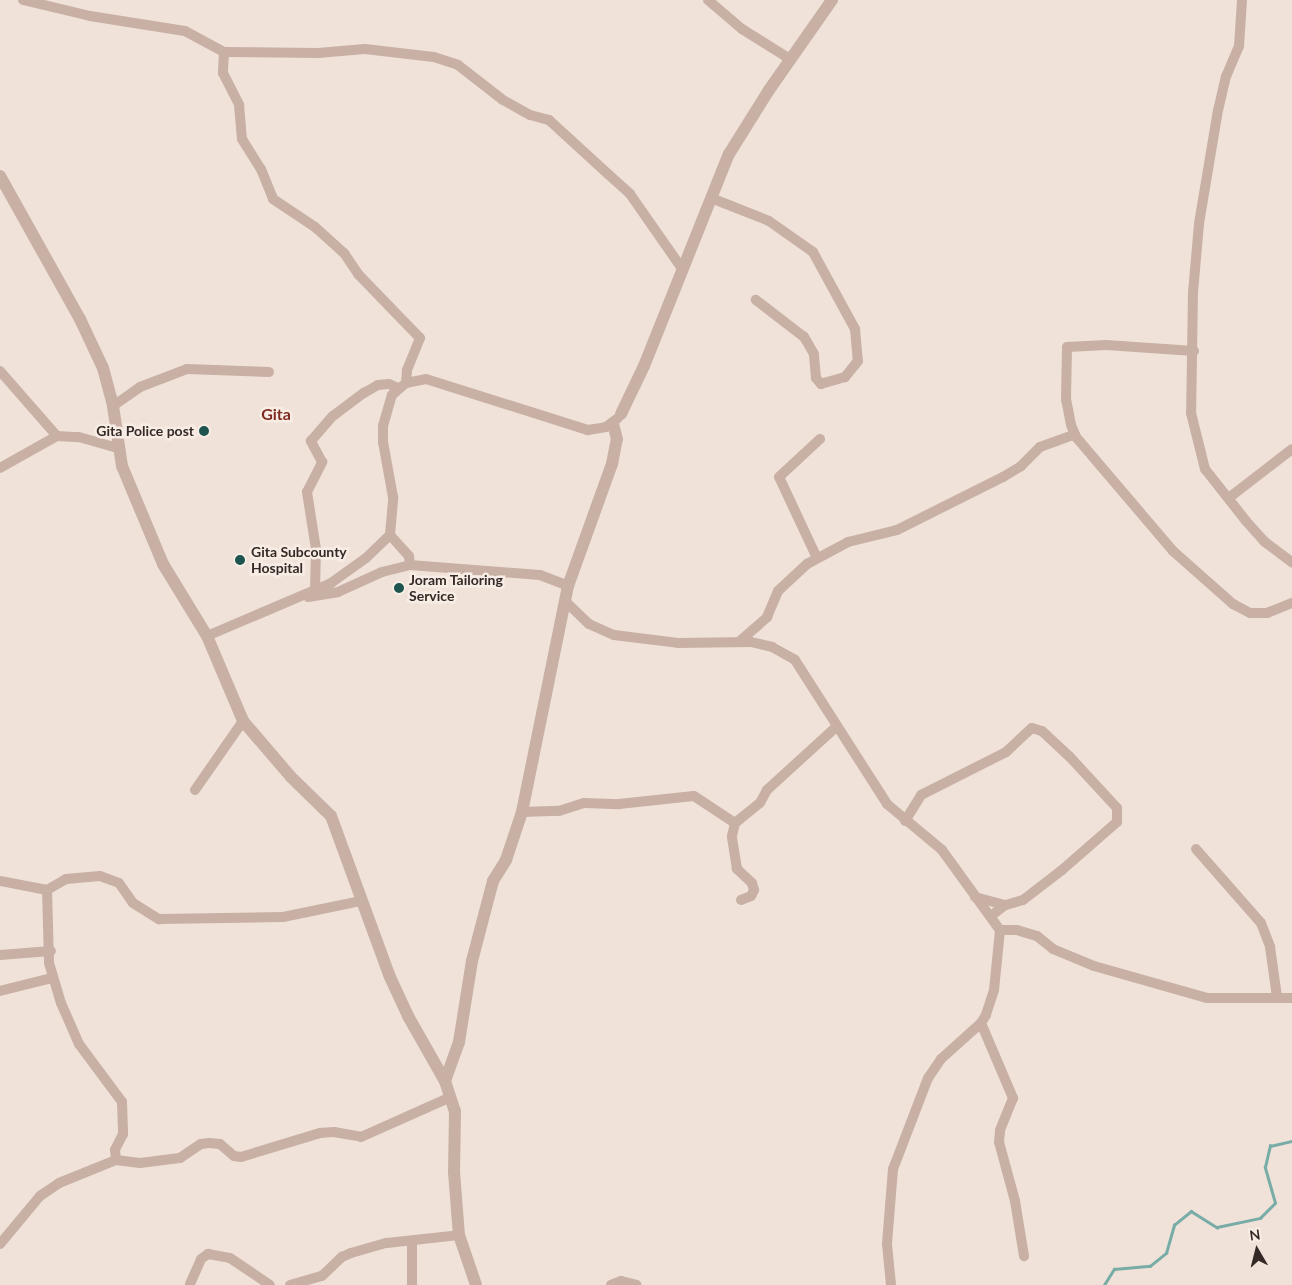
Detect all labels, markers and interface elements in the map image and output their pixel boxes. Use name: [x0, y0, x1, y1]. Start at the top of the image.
district label: Gita: [261, 404, 291, 424]
place label: Gita Police post: [96, 423, 194, 439]
marker: Gita Police post: [198, 425, 210, 437]
place label: Gita Subcounty Hospital: [251, 544, 347, 576]
marker: Gita Subcounty Hospital: [233, 553, 247, 567]
place label: Joram Tailoring Service: [409, 572, 503, 604]
marker: Joram Tailoring Service: [393, 582, 405, 594]
north arrow: [1232, 1225, 1282, 1275]
text: N: [1248, 1225, 1261, 1244]

